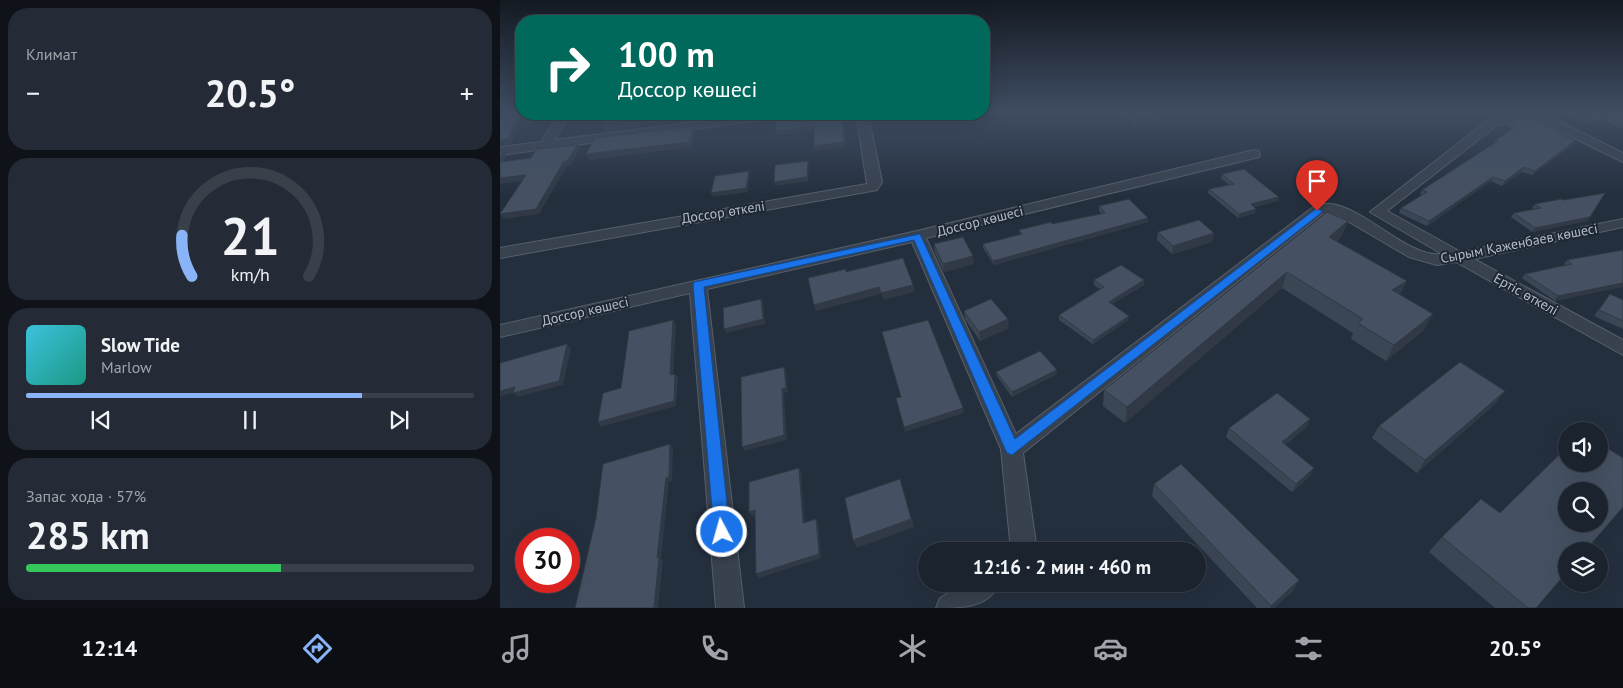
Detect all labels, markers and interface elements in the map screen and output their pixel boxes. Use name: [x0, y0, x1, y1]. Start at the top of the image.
text: 100 m: [618, 31, 715, 77]
icon: right: [535, 35, 600, 100]
text: Климат: [26, 44, 77, 64]
text: 20.5°: [205, 68, 295, 117]
text: −: [26, 74, 40, 111]
text: +: [460, 74, 474, 111]
text: Доссор көшесі: [618, 75, 757, 103]
pin: [1296, 160, 1338, 211]
icon: arrive: [1303, 167, 1331, 195]
street label: Доссор өткелі: [680, 197, 766, 227]
text: 21: [221, 202, 279, 269]
street label: Доссор көшесі: [935, 202, 1025, 240]
street label: Сырым Қаженбаев көшесі: [1439, 219, 1599, 267]
text: km/h: [230, 263, 270, 286]
street label: Ертіс өткелі: [1490, 269, 1562, 319]
street label: Доссор көшесі: [540, 292, 630, 330]
text: Slow Tide: [101, 333, 180, 357]
text: Marlow: [101, 357, 152, 377]
icon: previous: [87, 406, 115, 434]
icon: pause: [236, 406, 264, 434]
icon: next: [385, 406, 413, 434]
map controls: [1558, 422, 1608, 592]
button: sound: [1558, 422, 1608, 472]
button: search: [1558, 482, 1608, 532]
text: Запас хода · 57%: [26, 486, 146, 506]
position arrow: [695, 505, 747, 557]
text: 285 km: [26, 510, 150, 559]
speed limit sign: 30: [515, 528, 580, 593]
button: layers: [1558, 542, 1608, 592]
text: 12:16 · 2 мин · 460 m: [973, 555, 1151, 579]
icon: directions: [300, 631, 335, 666]
icon: music: [499, 631, 534, 666]
icon: phone: [697, 631, 732, 666]
icon: climate: [895, 631, 930, 666]
icon: car: [1093, 631, 1128, 666]
icon: filters: [1291, 631, 1326, 666]
text: 12:14: [82, 634, 137, 662]
text: 20.5°: [1489, 634, 1541, 662]

